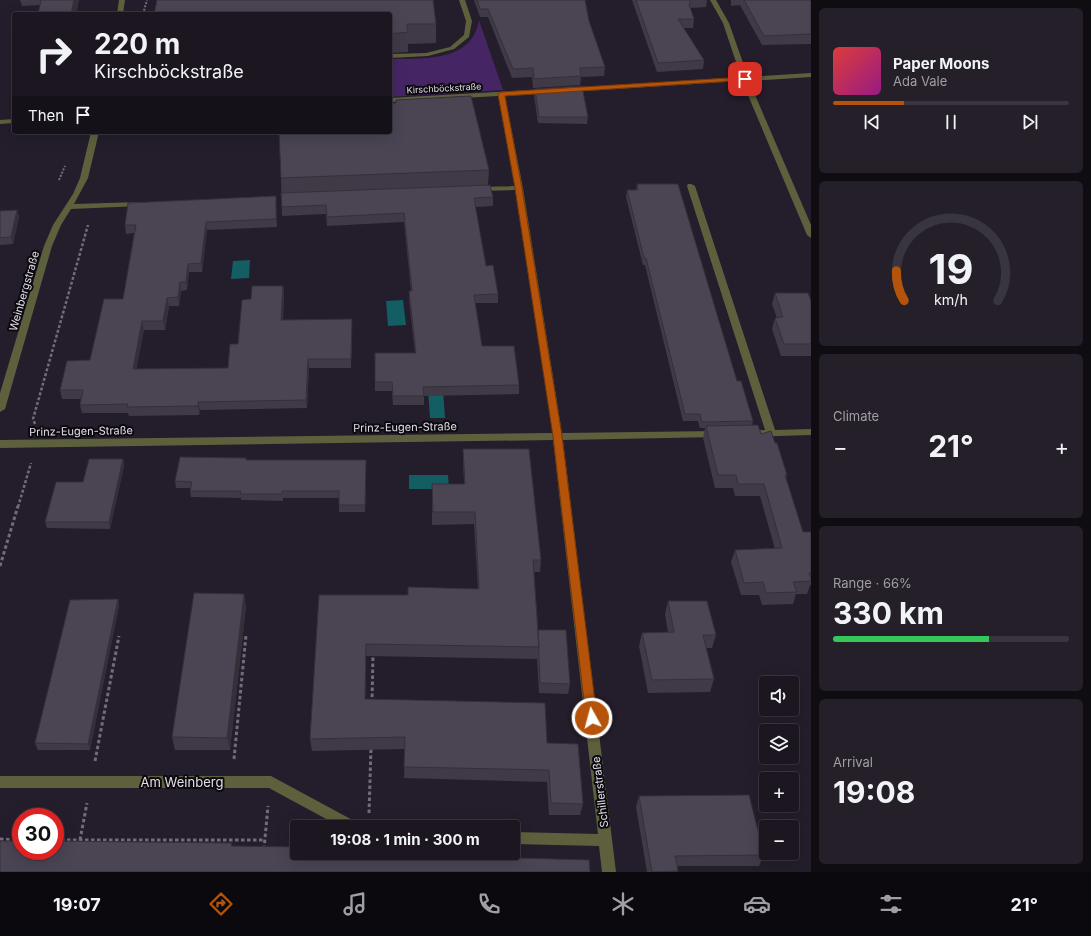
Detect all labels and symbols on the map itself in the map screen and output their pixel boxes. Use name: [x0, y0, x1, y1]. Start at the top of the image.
pin: [728, 62, 762, 96]
street label: Kirschböckstraße: [406, 81, 482, 95]
street label: Weinbergstraße: [6, 249, 42, 333]
street label: Prinz-Eugen-Straße: [353, 419, 457, 435]
street label: Prinz-Eugen-Straße: [29, 423, 133, 439]
position arrow: [571, 697, 613, 739]
street label: Schillerstraße: [589, 756, 611, 828]
street label: Am Weinberg: [141, 774, 223, 790]
speed limit sign: 30: [12, 808, 64, 860]

